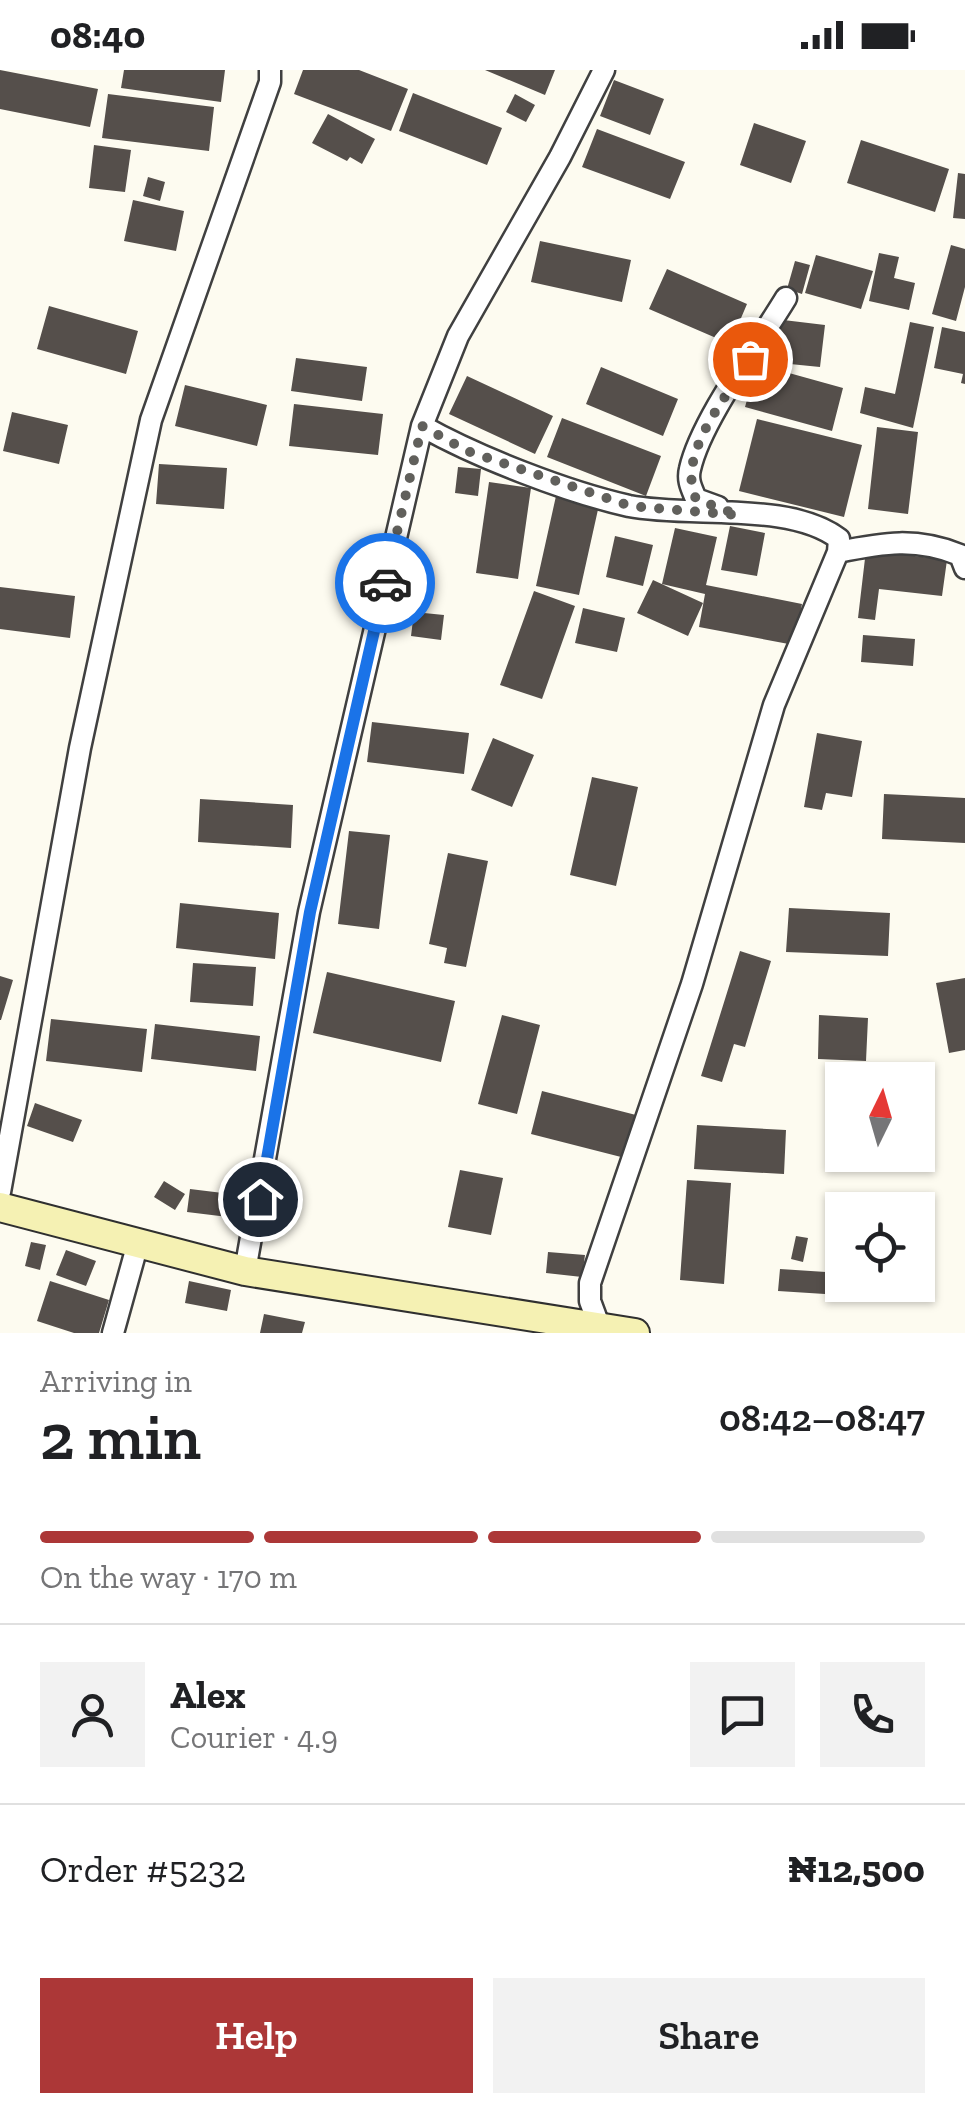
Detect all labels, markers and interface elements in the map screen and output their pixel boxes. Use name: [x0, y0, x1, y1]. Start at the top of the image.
text: 08:40: [50, 12, 145, 58]
pin: [708, 317, 793, 402]
icon: bag: [723, 332, 778, 387]
courier: [335, 533, 435, 633]
icon: car: [358, 556, 413, 611]
north arrow: [825, 1062, 935, 1172]
map controls: [825, 1062, 935, 1302]
pin: [218, 1157, 303, 1242]
icon: home: [233, 1172, 288, 1227]
button: locate: [825, 1192, 935, 1302]
text: Arriving in: [40, 1362, 192, 1400]
text: 08:42–08:47: [719, 1395, 925, 1441]
text: 2 min: [40, 1398, 201, 1476]
text: On the way · 170 m: [40, 1558, 297, 1596]
button: person: [40, 1662, 145, 1767]
button: chat: [690, 1662, 795, 1767]
button: phone: [820, 1662, 925, 1767]
text: Alex: [170, 1672, 246, 1718]
text: Courier · 4.9: [170, 1718, 338, 1756]
text: Order #5232: [40, 1846, 246, 1892]
text: ₦12,500: [787, 1846, 925, 1892]
button: Help: [40, 1978, 473, 2093]
button: Share: [493, 1978, 925, 2093]

